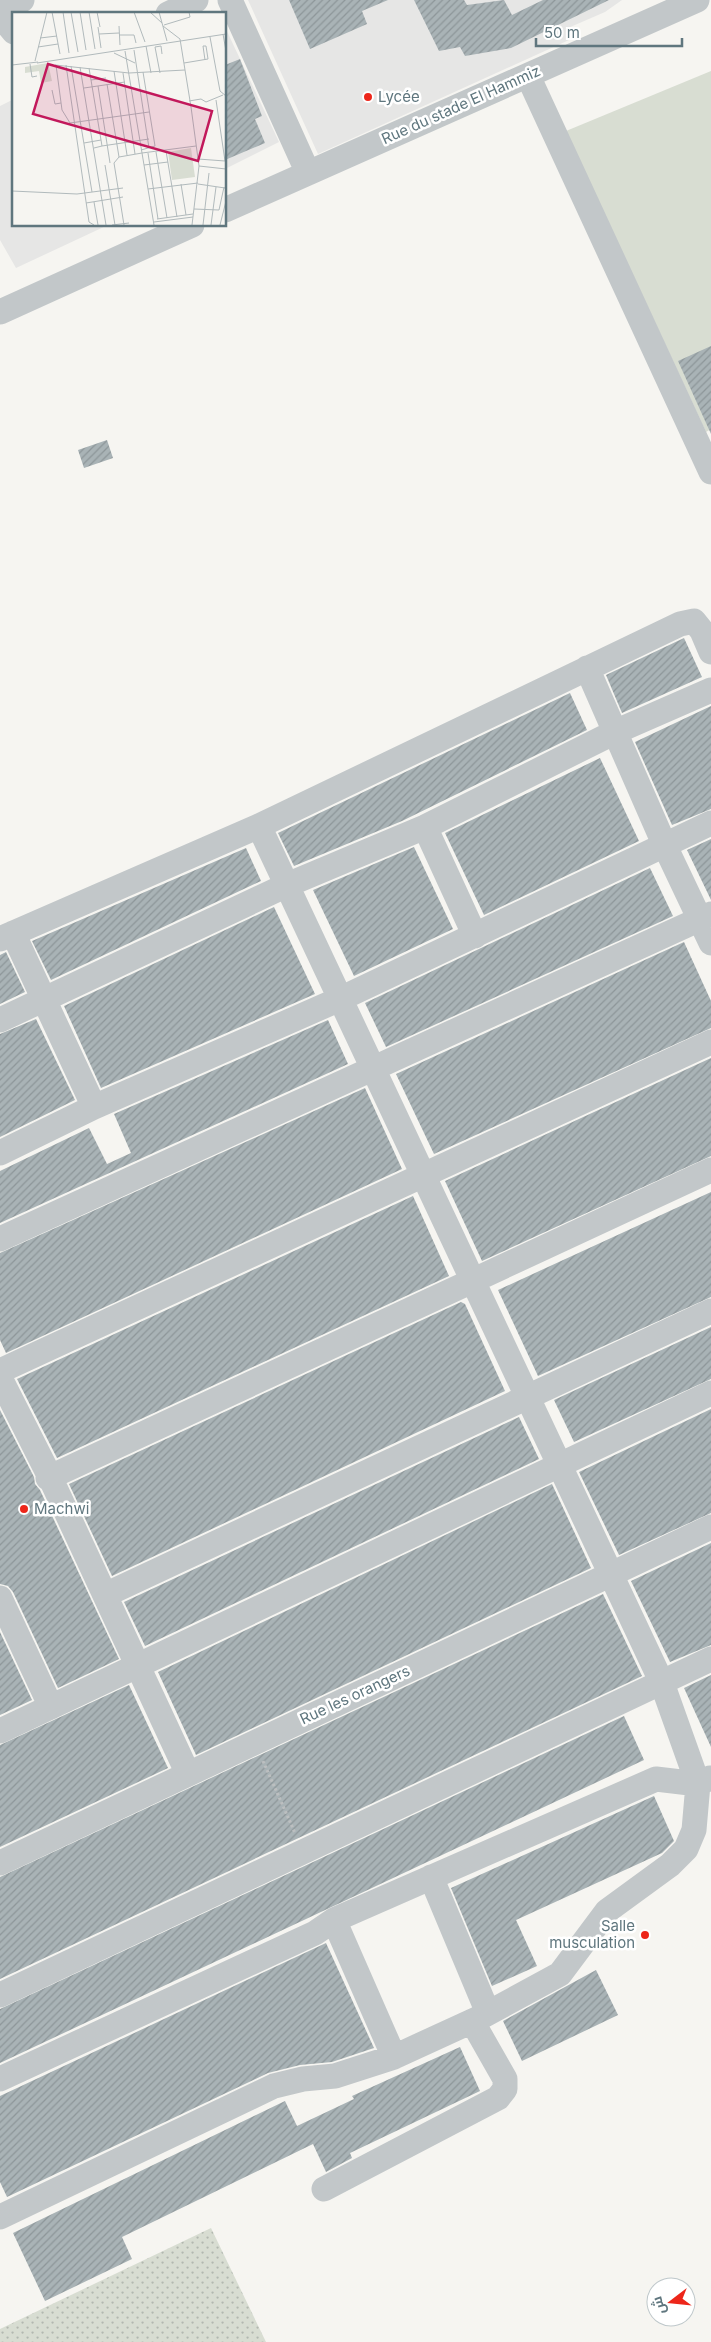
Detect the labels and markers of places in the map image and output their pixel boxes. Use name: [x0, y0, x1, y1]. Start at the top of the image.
place label: Lycée: [378, 87, 420, 106]
marker: Lycée: [362, 91, 374, 103]
place label: Machwi: [34, 1499, 89, 1518]
marker: Machwi: [18, 1503, 30, 1515]
place label: Salle musculation: [549, 1916, 635, 1952]
marker: Salle musculation: [639, 1929, 651, 1941]

